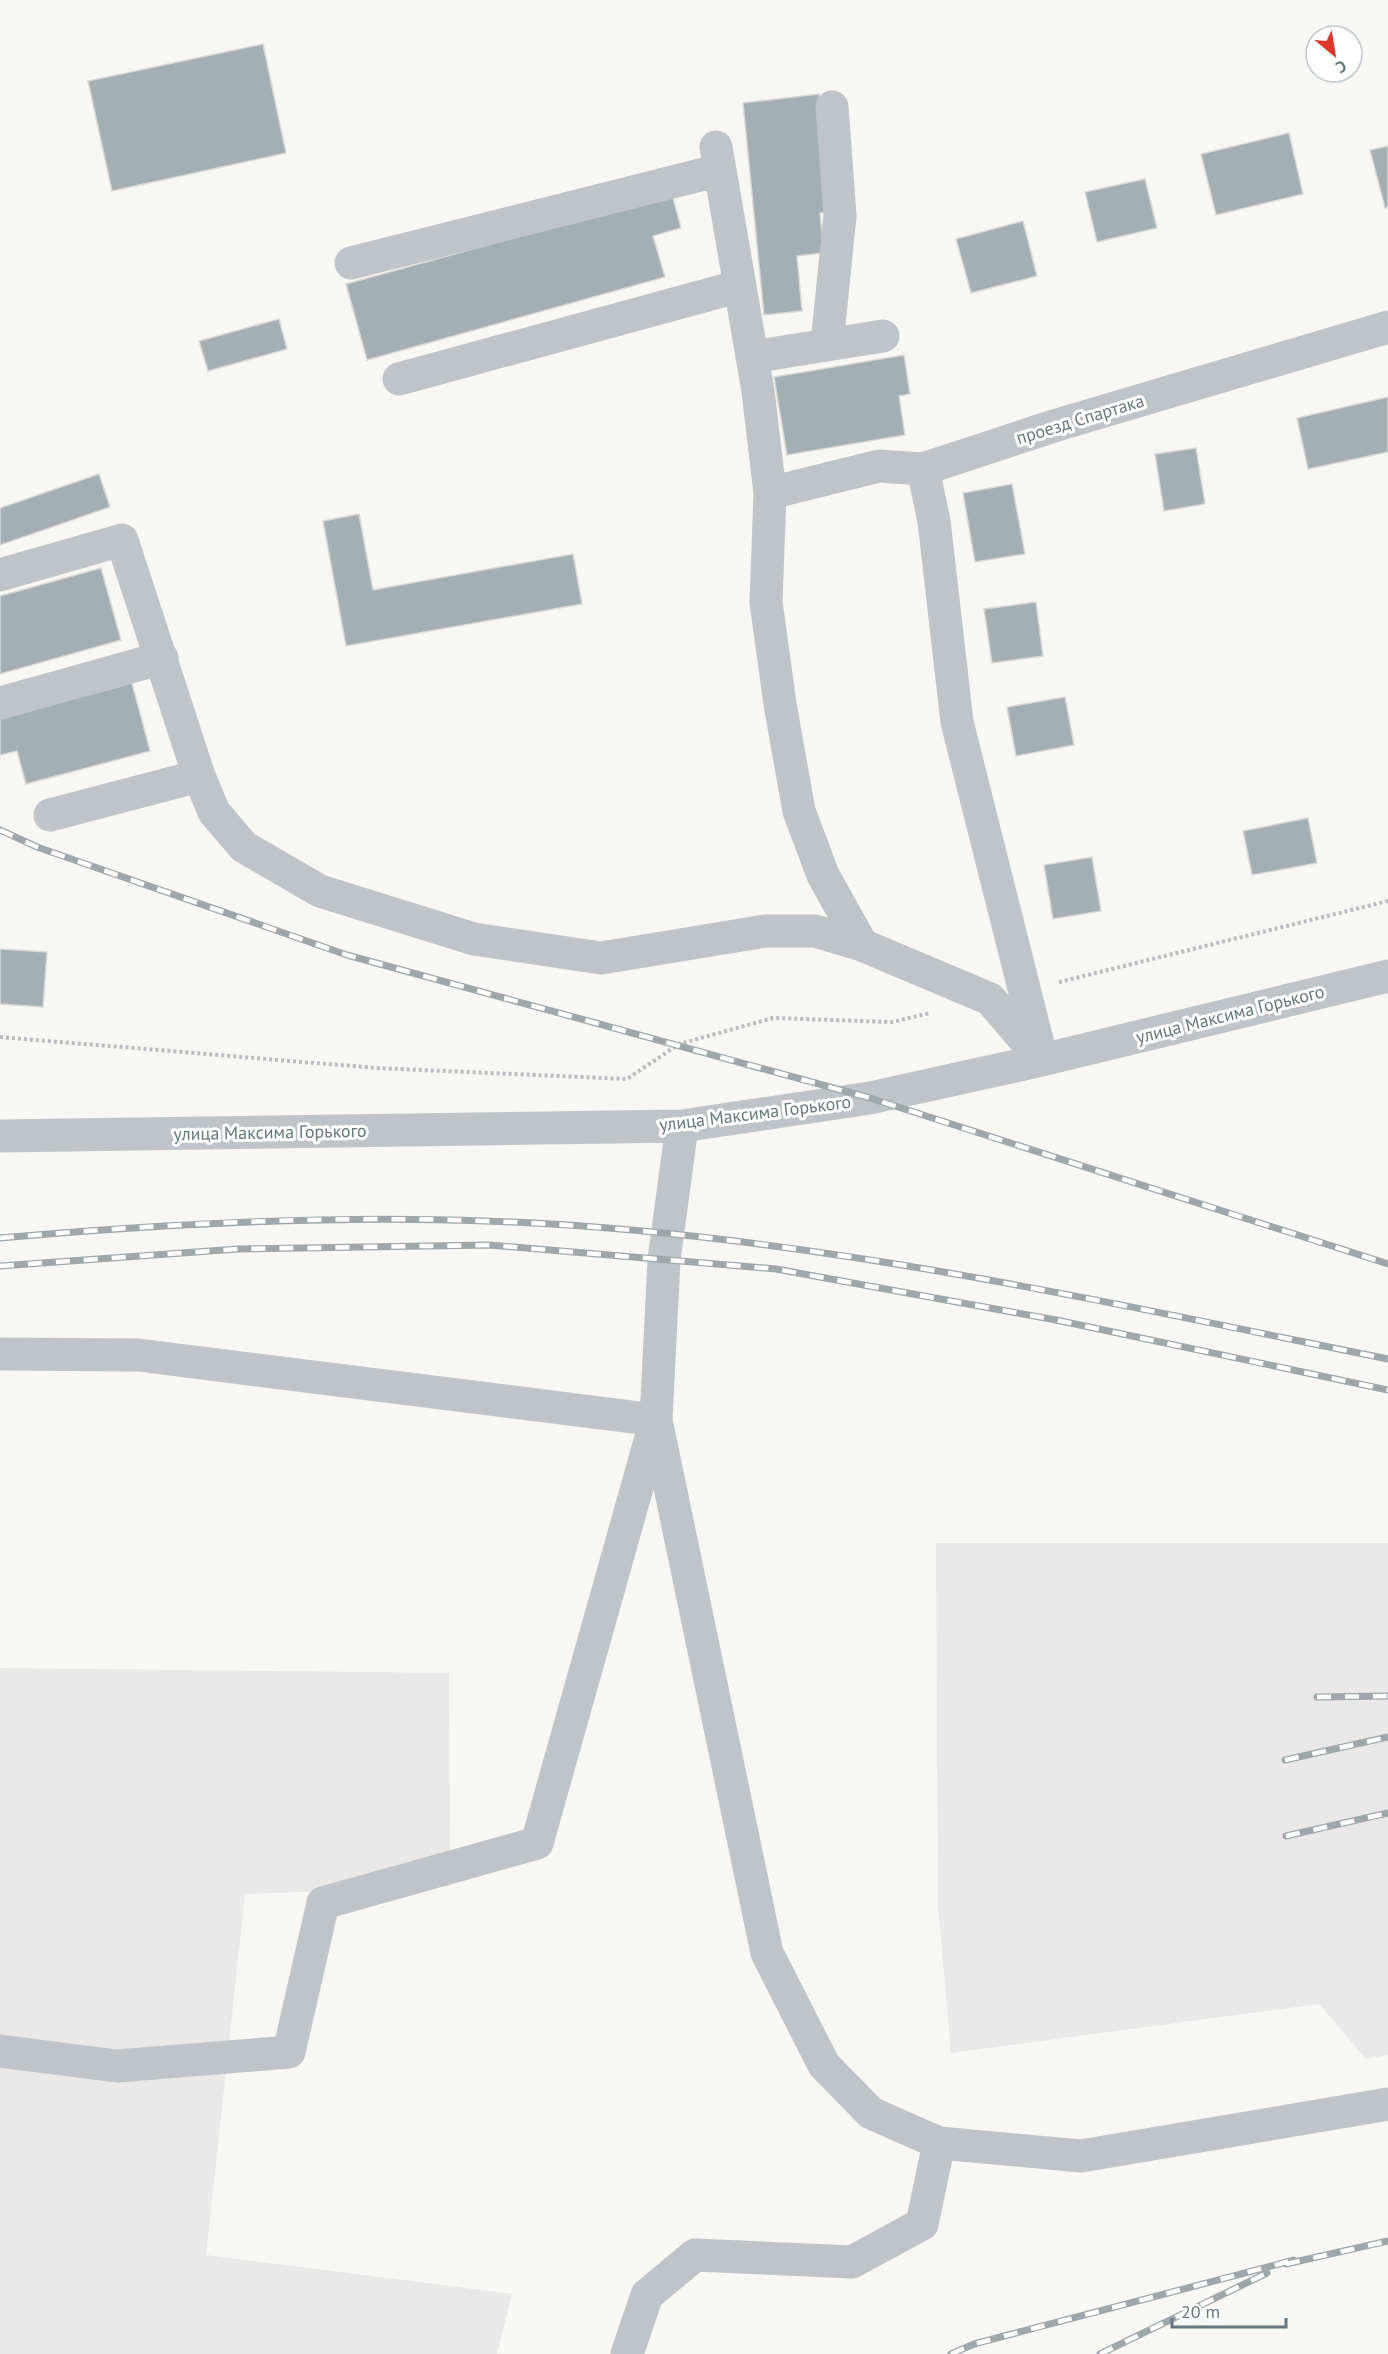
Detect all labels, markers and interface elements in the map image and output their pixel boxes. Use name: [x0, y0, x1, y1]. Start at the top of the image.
north arrow: [1304, 24, 1364, 84]
text: С: [1333, 56, 1350, 78]
street label: проезд Спартака: [1013, 389, 1147, 449]
street label: улица Максима Горького: [1133, 979, 1327, 1049]
street label: улица Максима Горького: [658, 1090, 852, 1136]
street label: улица Максима Горького: [173, 1119, 367, 1145]
scale bar: [1172, 2291, 1286, 2329]
text: 20 m: [1181, 2300, 1220, 2323]

